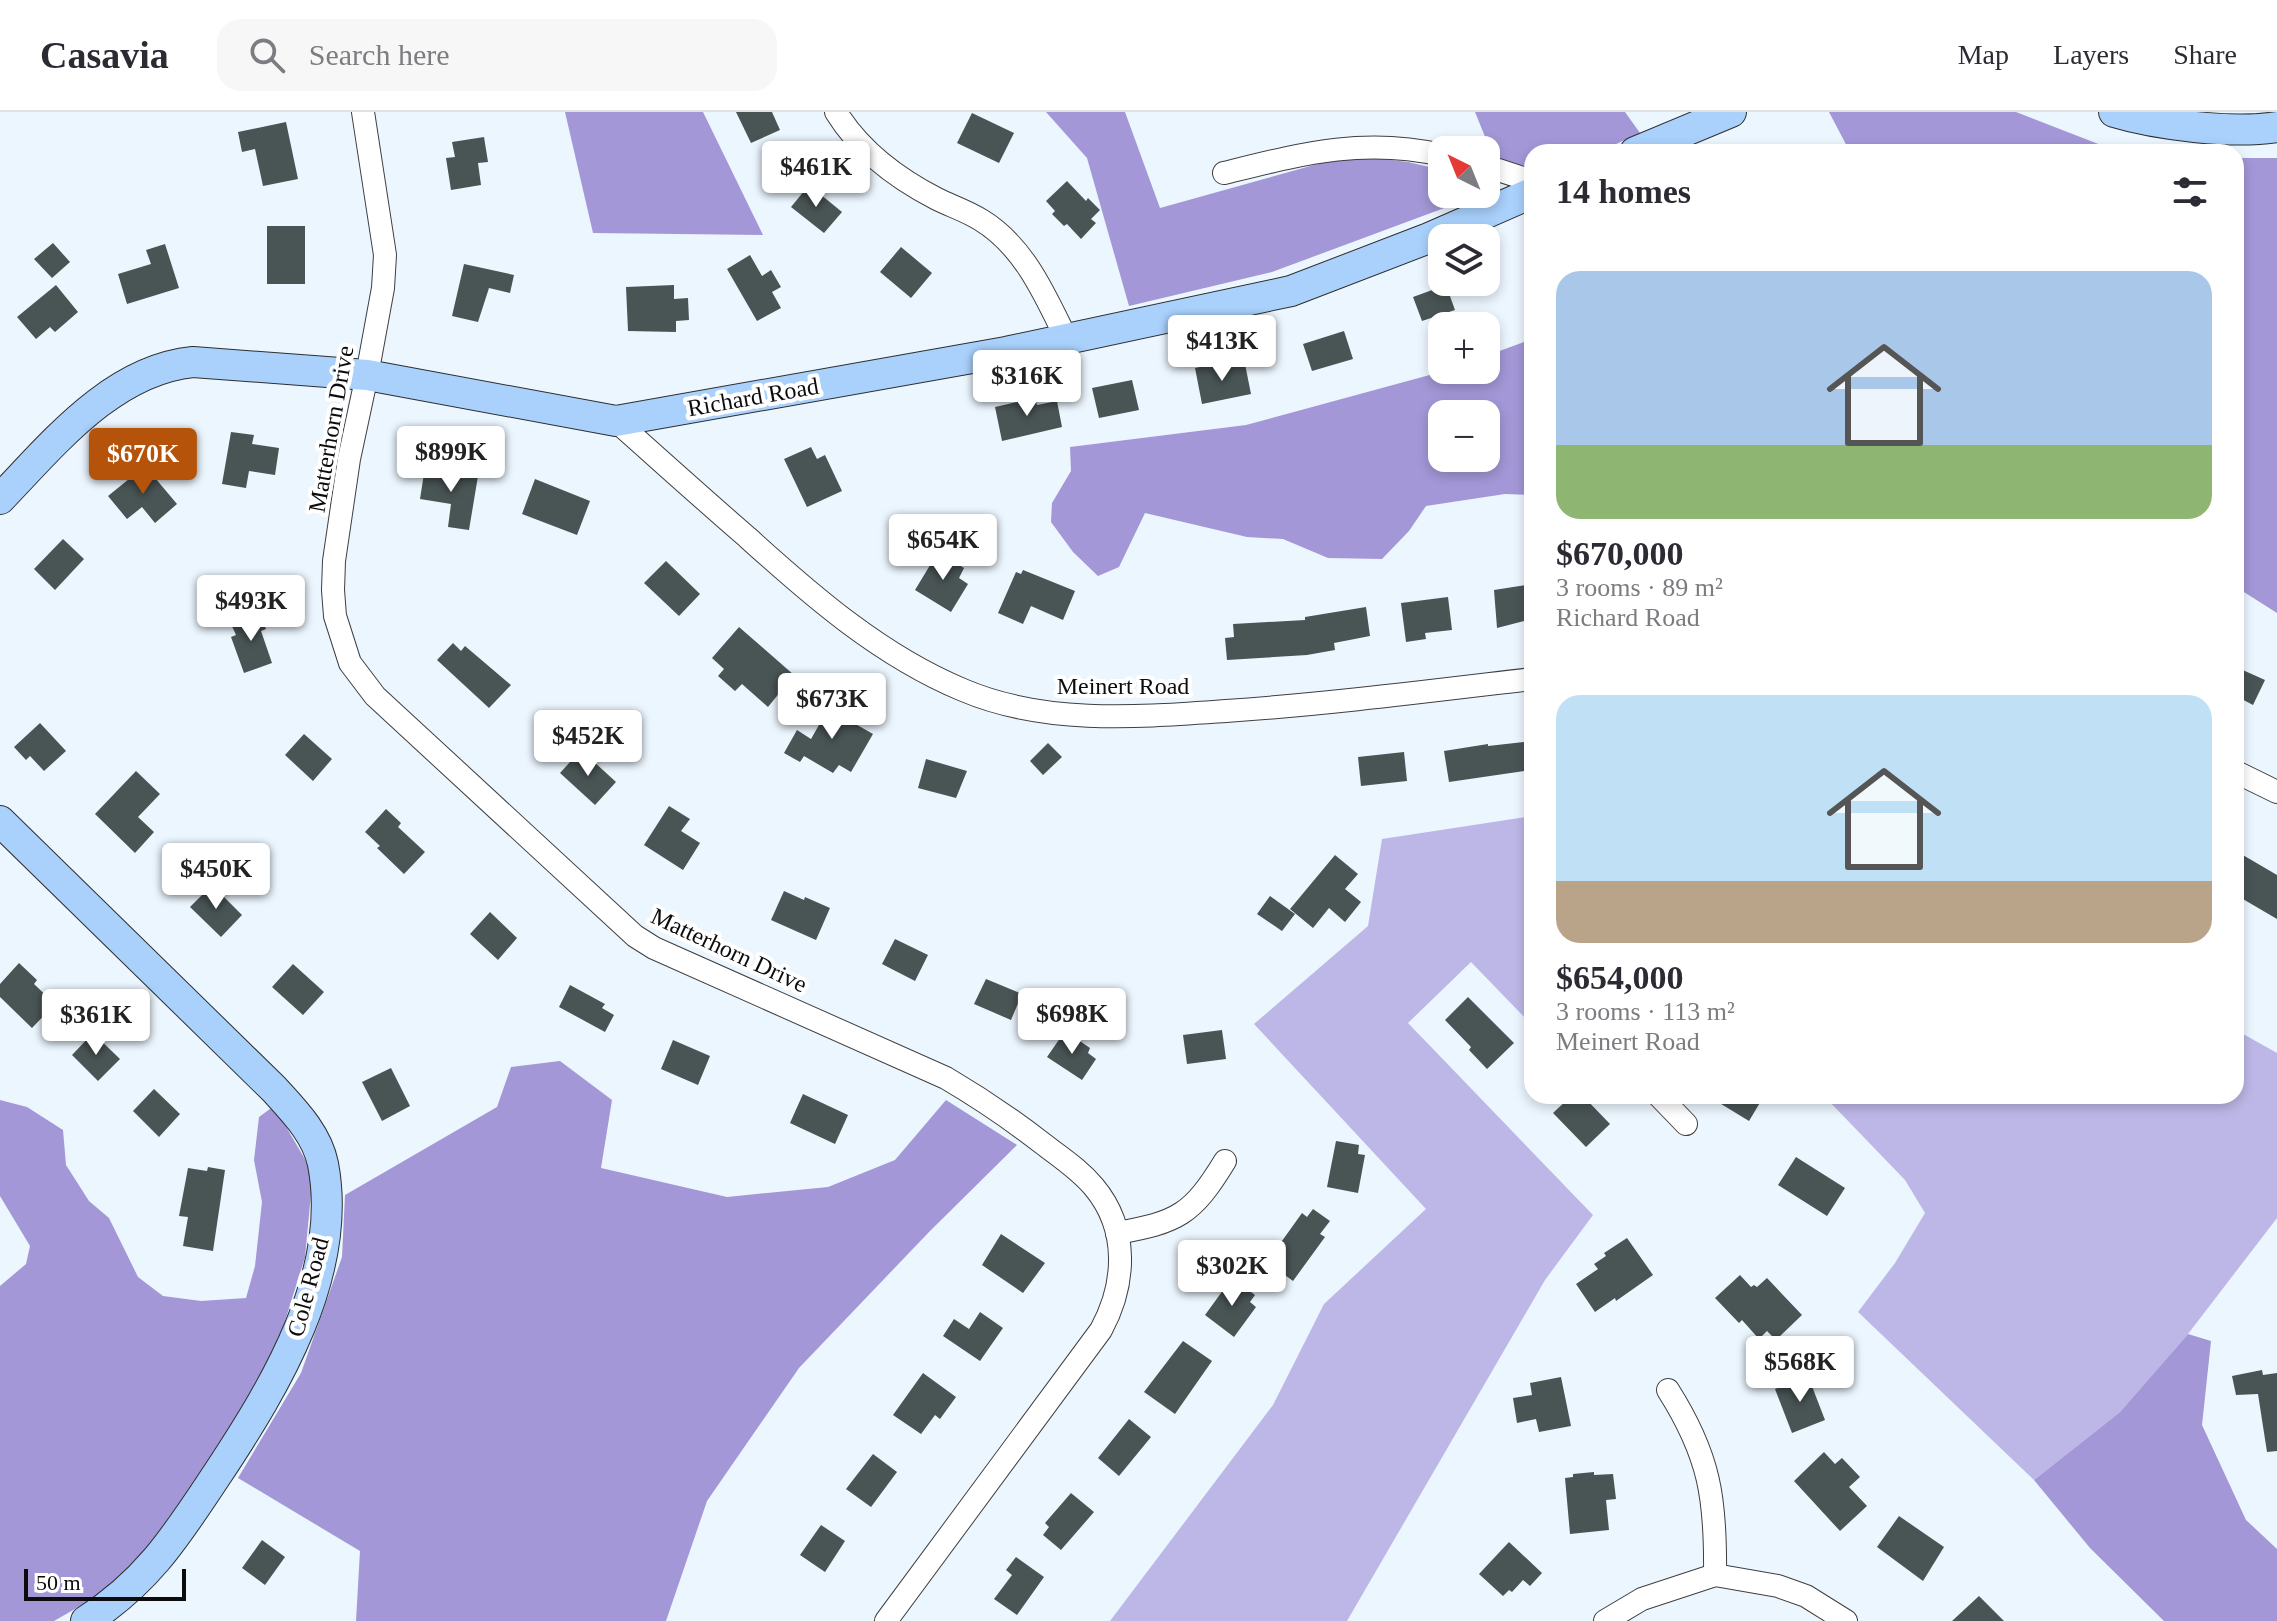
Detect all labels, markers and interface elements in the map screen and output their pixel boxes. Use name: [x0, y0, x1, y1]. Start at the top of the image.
search box: [217, 19, 777, 91]
icon: search: [245, 33, 289, 77]
text: Casavia: [40, 34, 169, 76]
text: Search here: [309, 38, 450, 71]
text: Map: [1958, 39, 2009, 70]
text: Layers: [2053, 39, 2129, 70]
text: Share: [2173, 39, 2237, 70]
north arrow: [1428, 136, 1500, 208]
map controls: [1428, 136, 1500, 472]
pin: $461K: [760, 141, 872, 209]
text: $461K: [780, 152, 852, 181]
icon: filters: [2168, 170, 2212, 214]
text: 14 homes: [1556, 173, 1691, 210]
button: layers: [1428, 224, 1500, 296]
button: +: [1428, 312, 1500, 384]
pin: $413K: [1166, 315, 1278, 383]
icon: home: [1812, 323, 1956, 467]
text: $413K: [1186, 326, 1258, 355]
street label: Matterhorn Drive: [304, 344, 358, 514]
pin: $316K: [971, 350, 1083, 418]
text: $316K: [991, 361, 1063, 390]
street label: Richard Road: [685, 373, 821, 421]
button: −: [1428, 400, 1500, 472]
pin: $899K: [395, 426, 507, 494]
pin: $670K: [87, 428, 199, 496]
text: $899K: [415, 437, 487, 466]
text: $670K: [107, 439, 179, 468]
pin: $654K: [887, 514, 999, 582]
text: $654K: [907, 525, 979, 554]
text: $670,000: [1556, 535, 1684, 572]
text: 3 rooms · 89 m²: [1556, 573, 1723, 602]
pin: $493K: [195, 575, 307, 643]
text: $493K: [215, 586, 287, 615]
text: Richard Road: [1556, 603, 1700, 632]
pin: $673K: [776, 673, 888, 741]
street label: Meinert Road: [1057, 673, 1189, 699]
text: $673K: [796, 684, 868, 713]
pin: $452K: [532, 710, 644, 778]
text: $452K: [552, 721, 624, 750]
icon: home: [1812, 747, 1956, 891]
pin: $450K: [160, 843, 272, 911]
text: $450K: [180, 854, 252, 883]
street label: Matterhorn Drive: [647, 903, 811, 997]
text: $654,000: [1556, 959, 1684, 996]
pin: $698K: [1016, 988, 1128, 1056]
pin: $361K: [40, 989, 152, 1057]
text: 3 rooms · 113 m²: [1556, 997, 1735, 1026]
text: $698K: [1036, 999, 1108, 1028]
text: $361K: [60, 1000, 132, 1029]
text: Meinert Road: [1556, 1027, 1700, 1056]
street label: Cole Road: [282, 1234, 334, 1340]
pin: $302K: [1176, 1240, 1288, 1308]
text: $302K: [1196, 1251, 1268, 1280]
pin: $568K: [1744, 1336, 1856, 1404]
text: $568K: [1764, 1347, 1836, 1376]
scale bar: [24, 1565, 186, 1601]
text: 50 m: [36, 1570, 81, 1595]

